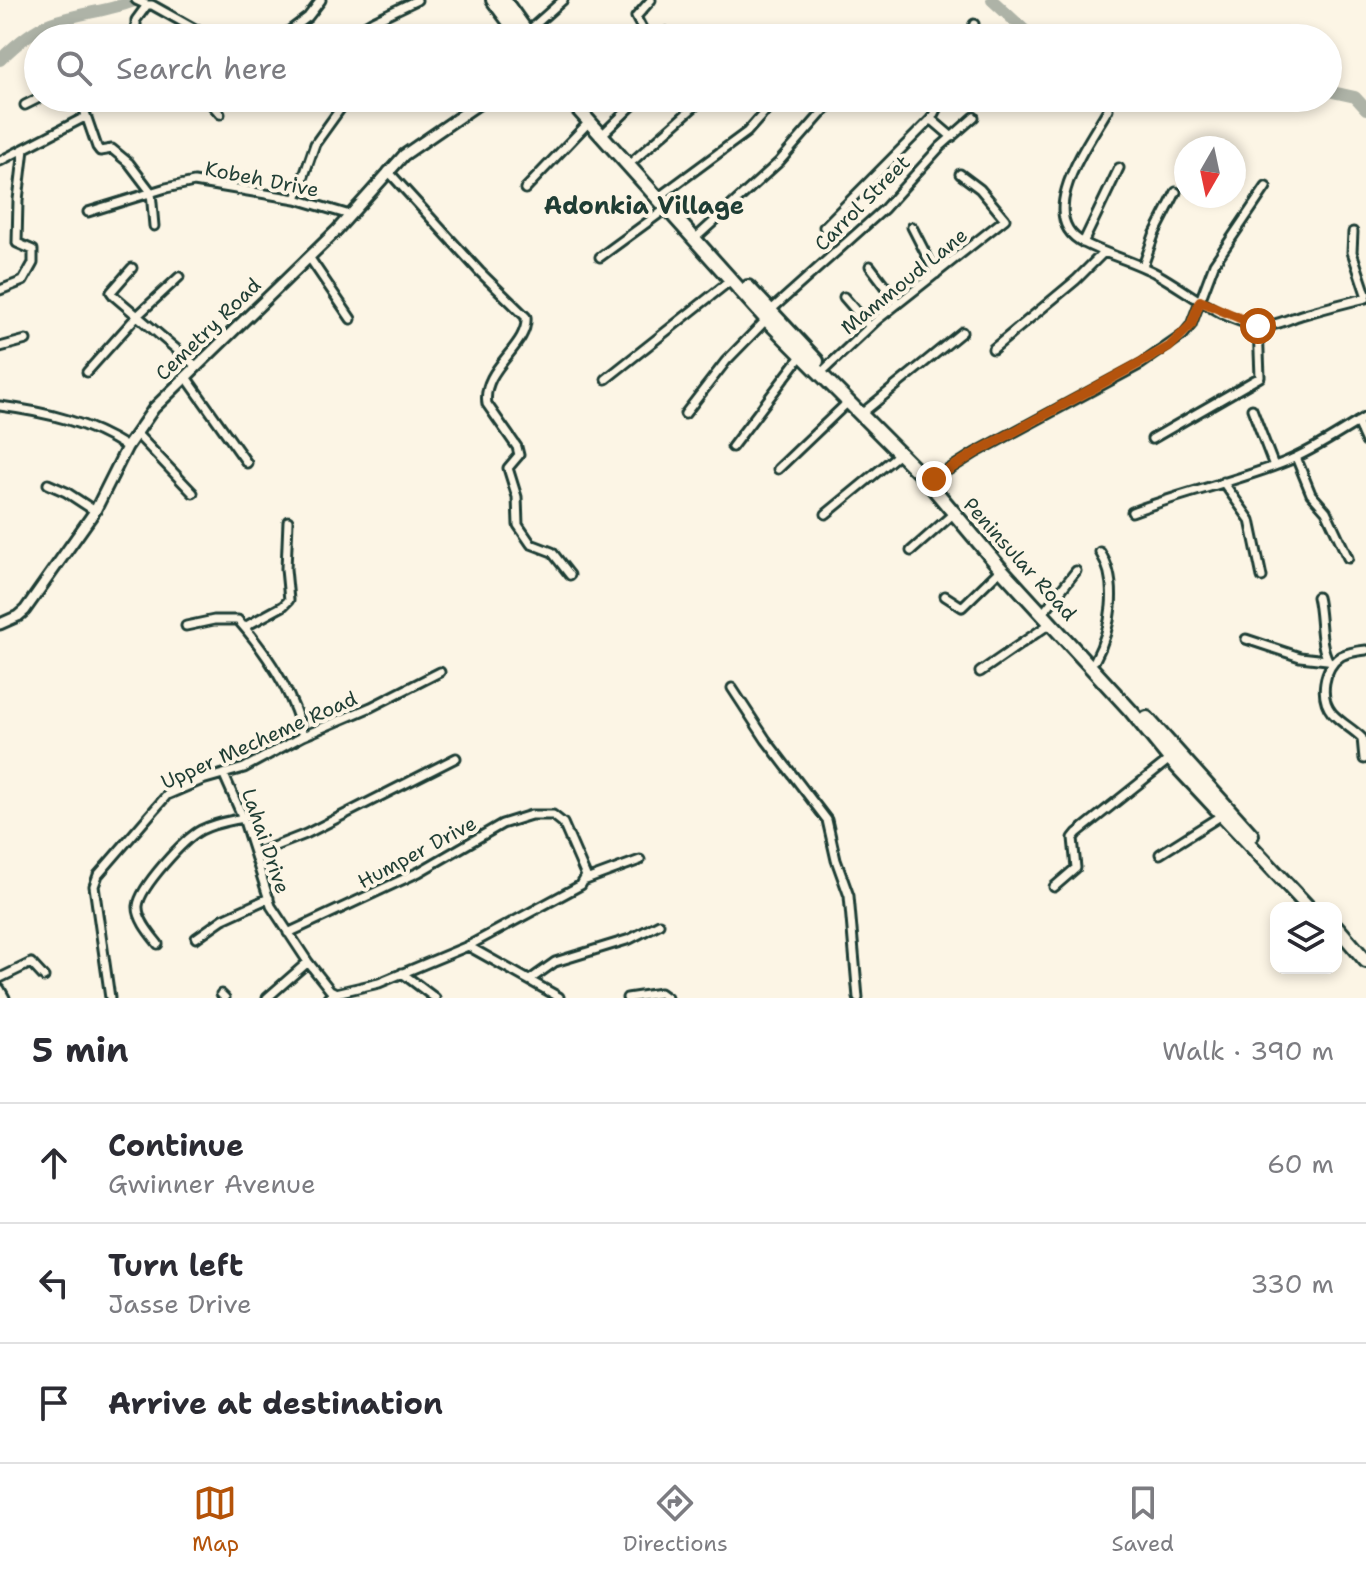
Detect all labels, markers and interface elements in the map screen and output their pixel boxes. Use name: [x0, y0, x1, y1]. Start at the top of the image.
search box: [24, 24, 1342, 112]
icon: search: [52, 46, 96, 90]
text: Search here: [116, 48, 287, 89]
north arrow: [1174, 136, 1246, 208]
street label: Carrol Street: [809, 150, 915, 256]
street label: Kobeh Drive: [203, 155, 321, 203]
district label: Adonkia Village: [544, 190, 744, 222]
street label: Mammoud Lane: [835, 222, 973, 340]
street label: Cemetry Road: [150, 272, 267, 386]
route start: [1240, 308, 1276, 344]
route end: [916, 461, 952, 497]
street label: Peninsular Road: [958, 492, 1083, 626]
street label: Upper Mecheme Road: [157, 685, 361, 795]
street label: Lahai Drive: [236, 785, 296, 897]
street label: Humper Drive: [353, 810, 481, 894]
map controls: [1270, 902, 1342, 974]
button: layers: [1270, 902, 1342, 974]
text: 5 min: [32, 1027, 129, 1073]
text: Walk · 390 m: [1162, 1033, 1334, 1068]
text: Continue: [108, 1125, 244, 1166]
icon: ahead: [32, 1141, 76, 1185]
text: 60 m: [1267, 1146, 1334, 1181]
text: Gwinner Avenue: [108, 1166, 316, 1201]
text: Turn left: [108, 1245, 243, 1286]
icon: left: [32, 1261, 76, 1305]
text: 330 m: [1250, 1266, 1334, 1301]
text: Jasse Drive: [108, 1286, 252, 1321]
icon: arrive: [32, 1381, 76, 1425]
text: Arrive at destination: [108, 1383, 443, 1424]
tab: Map: [192, 1481, 239, 1558]
tab: Directions: [623, 1481, 728, 1558]
tab: Saved: [1112, 1481, 1174, 1558]

